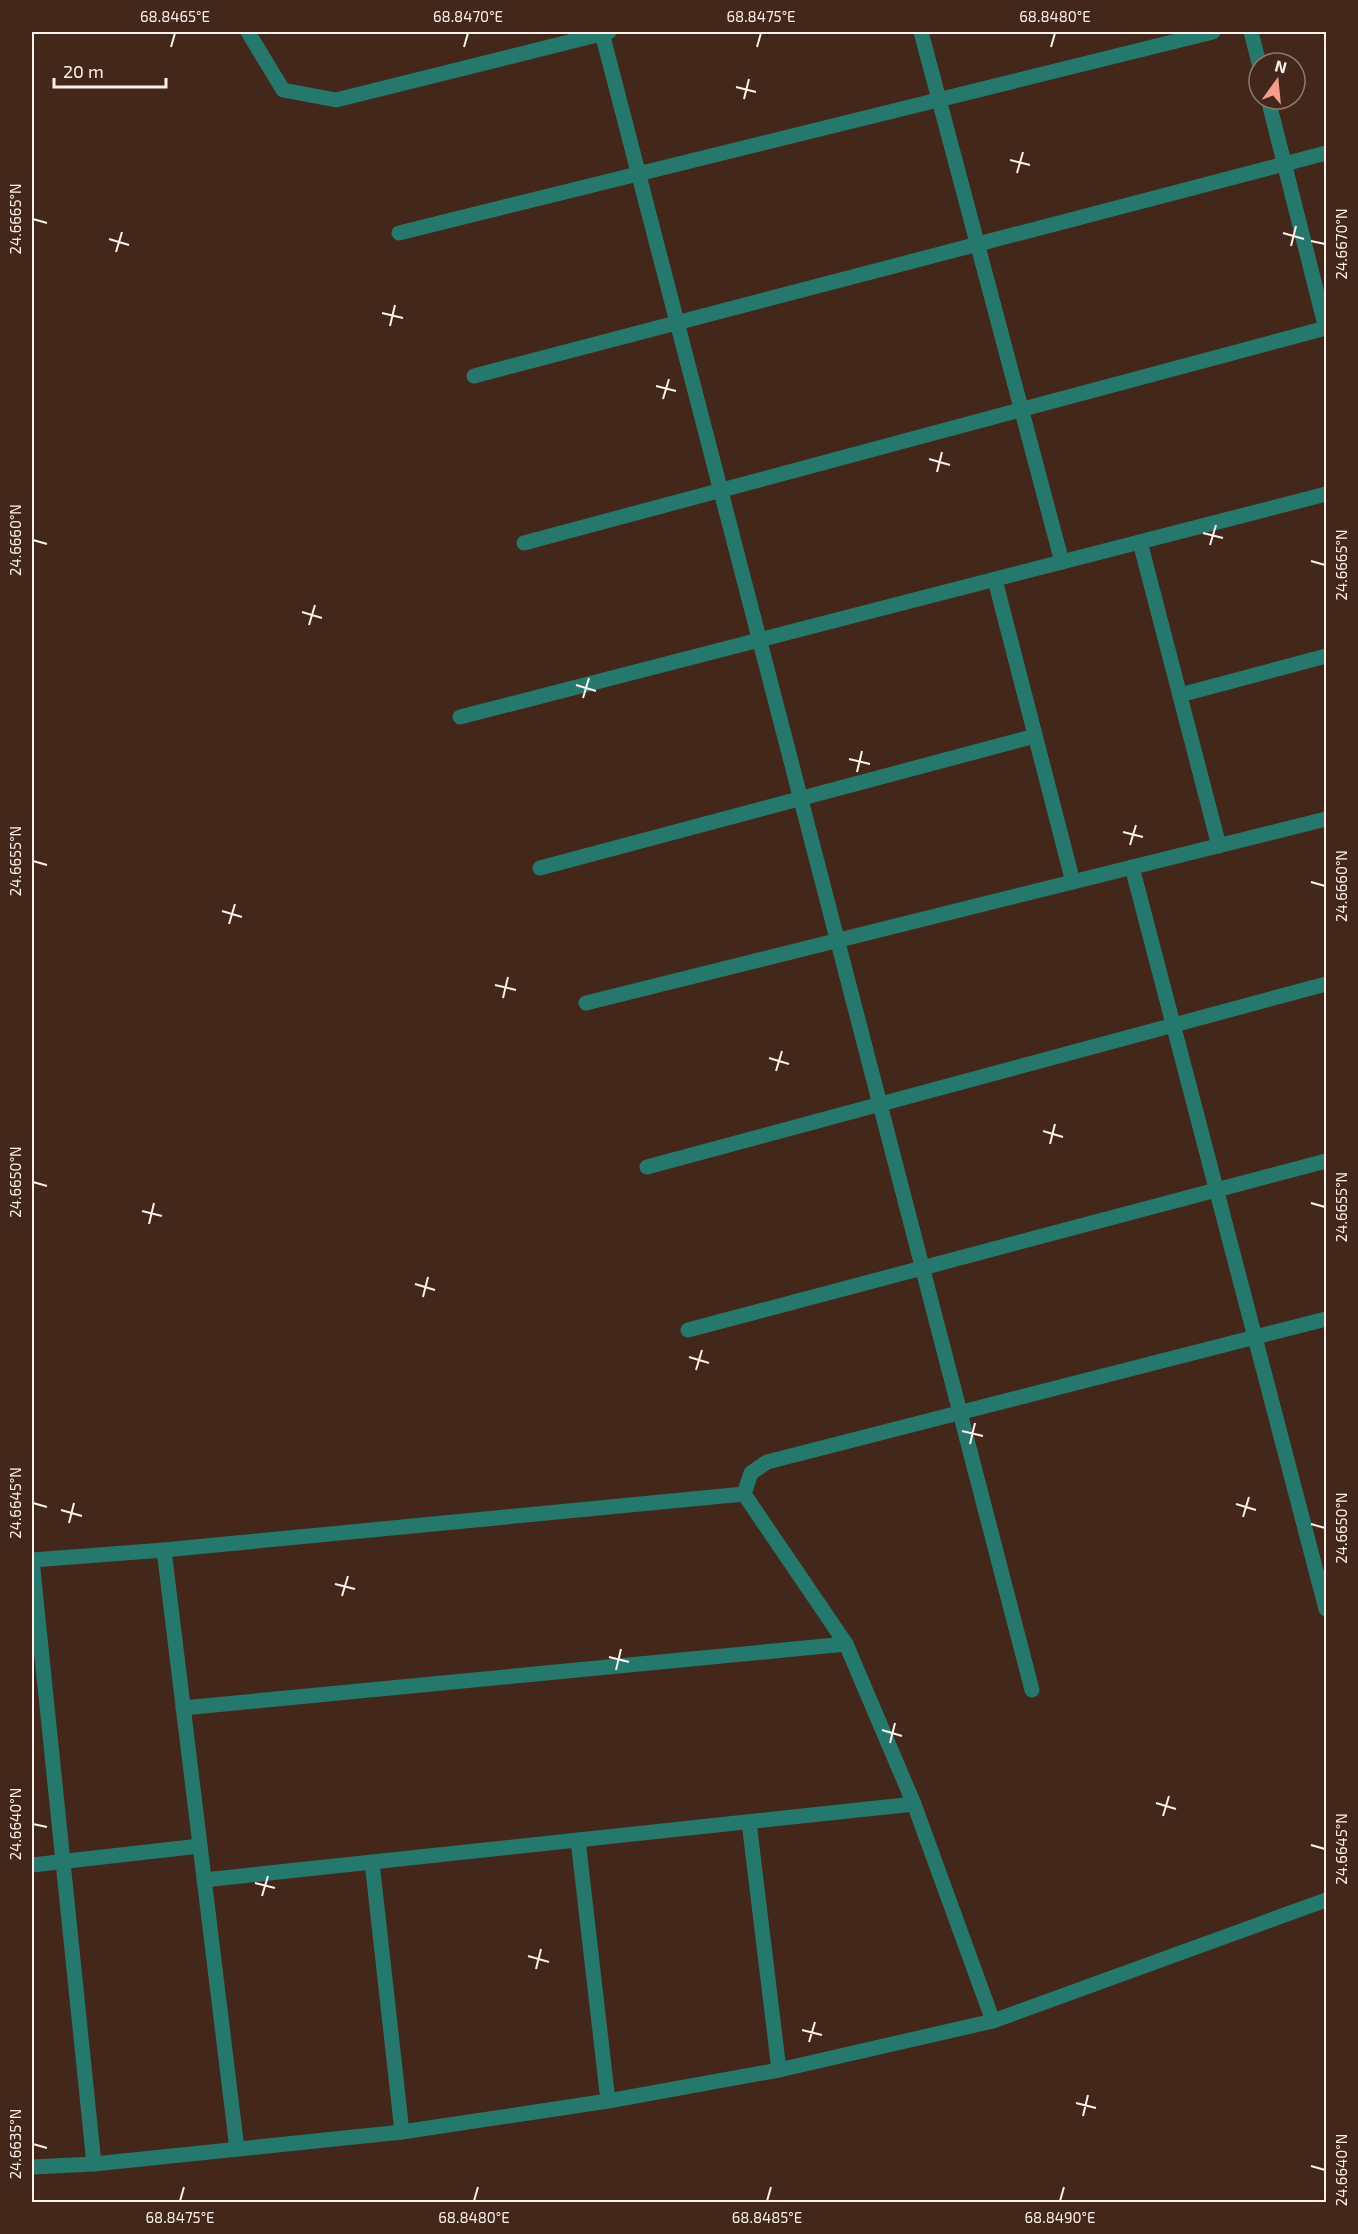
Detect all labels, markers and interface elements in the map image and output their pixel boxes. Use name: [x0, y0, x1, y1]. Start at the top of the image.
text: 68.8465°E: [140, 7, 210, 25]
text: 68.8470°E: [433, 7, 503, 25]
text: 68.8475°E: [726, 7, 796, 25]
text: 68.8480°E: [1019, 7, 1091, 25]
scale bar: [54, 51, 166, 89]
north arrow: [1247, 51, 1307, 111]
text: N: [1273, 55, 1289, 77]
text: 20 m: [63, 60, 104, 82]
text: 24.6665°N: [6, 184, 24, 254]
text: 24.6670°N: [1332, 209, 1350, 280]
text: 24.6660°N: [6, 504, 24, 576]
text: 24.6665°N: [1332, 530, 1350, 600]
text: 24.6655°N: [6, 826, 24, 896]
text: 24.6660°N: [1332, 850, 1350, 922]
text: 24.6650°N: [6, 1146, 24, 1218]
text: 24.6655°N: [1332, 1172, 1350, 1242]
text: 24.6645°N: [6, 1467, 24, 1539]
text: 24.6650°N: [1332, 1492, 1350, 1564]
text: 24.6640°N: [6, 1788, 24, 1860]
text: 24.6645°N: [1332, 1813, 1350, 1885]
text: 24.6635°N: [6, 2109, 24, 2179]
text: 24.6640°N: [1332, 2134, 1350, 2206]
text: 68.8475°E: [145, 2208, 215, 2226]
text: 68.8480°E: [438, 2208, 510, 2226]
text: 68.8485°E: [732, 2208, 802, 2226]
text: 68.8490°E: [1025, 2208, 1095, 2226]

